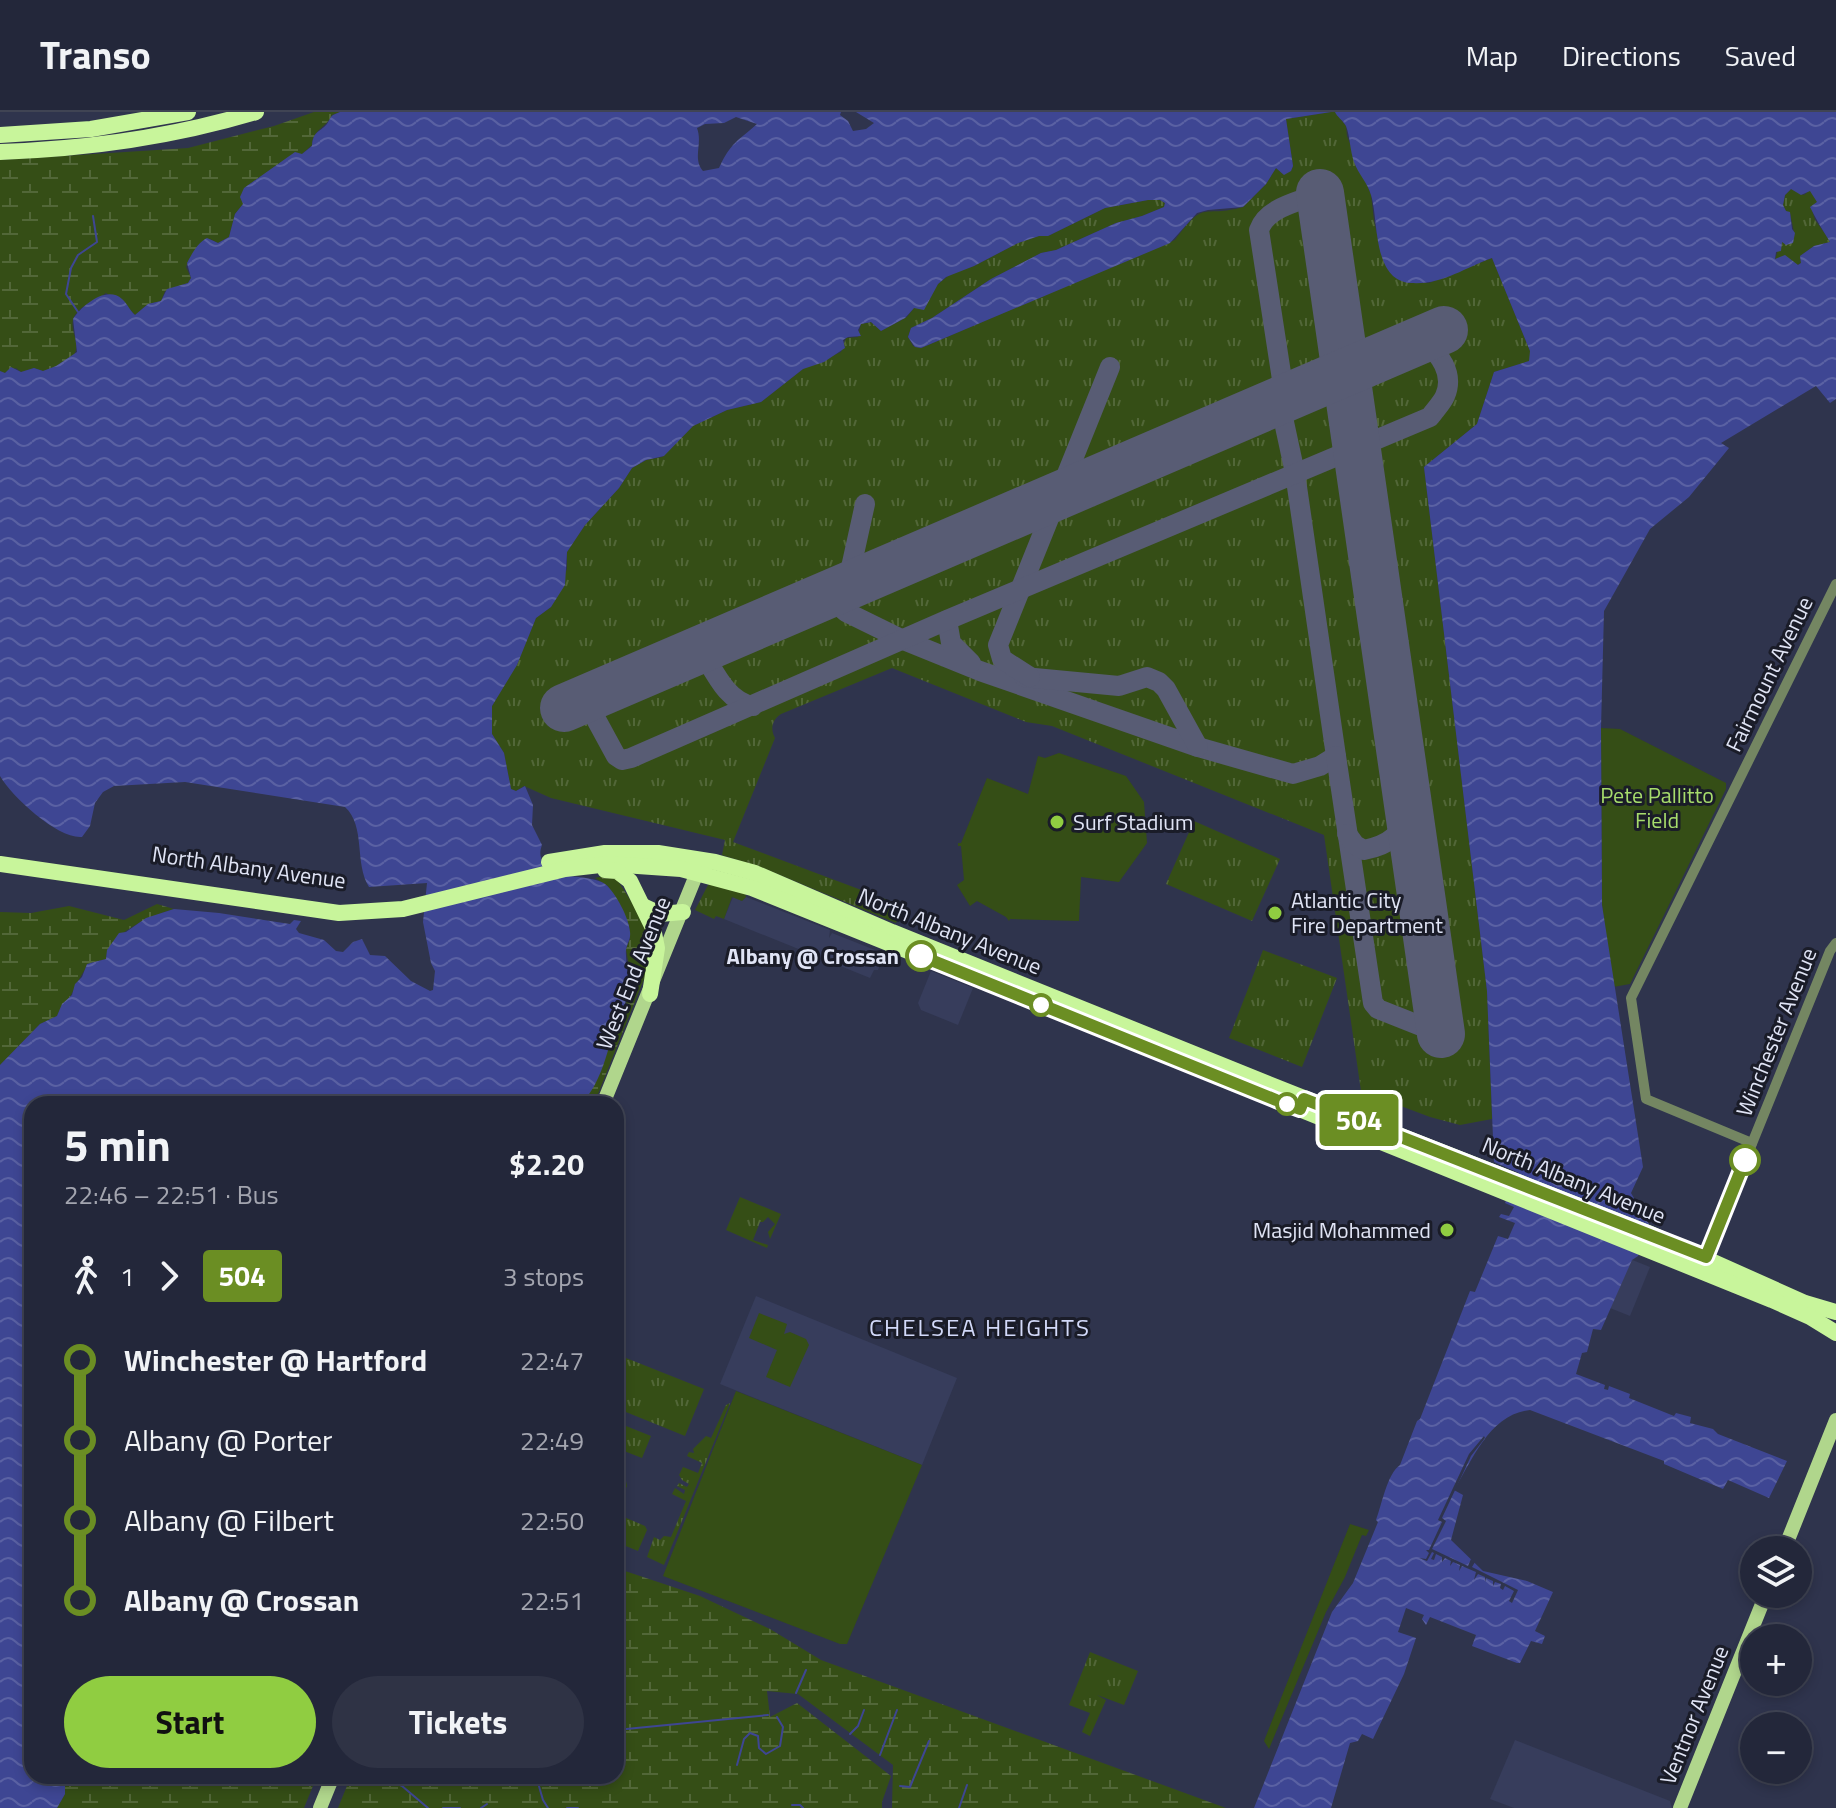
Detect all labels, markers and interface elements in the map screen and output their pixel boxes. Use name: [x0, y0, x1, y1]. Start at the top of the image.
text: Transo: [40, 26, 151, 84]
text: Map: [1466, 34, 1518, 77]
text: Directions: [1562, 34, 1681, 77]
text: Saved: [1725, 34, 1796, 77]
street label: Fairmount Avenue: [1717, 591, 1821, 757]
park label: Pete Pallitto Field: [1600, 778, 1714, 837]
place label: Surf Stadium: [1073, 805, 1193, 839]
marker: Surf Stadium: [1048, 813, 1066, 831]
street label: North Albany Avenue: [150, 837, 348, 897]
street label: North Albany Avenue: [853, 879, 1047, 983]
place label: Atlantic City Fire Department: [1291, 883, 1443, 942]
street label: West End Avenue: [587, 891, 679, 1055]
marker: Atlantic City Fire Department: [1266, 904, 1284, 922]
place label: Albany @ Crossan: [726, 939, 899, 973]
marker: Albany @ Crossan: [906, 941, 936, 971]
street label: Winchester Avenue: [1727, 943, 1825, 1121]
unlabelled marker: [1030, 994, 1052, 1016]
unlabelled marker: [1276, 1093, 1298, 1115]
line badge: 504: [1313, 1094, 1405, 1146]
text: 504: [1335, 1098, 1383, 1141]
text: 5 min: [64, 1111, 171, 1178]
street label: North Albany Avenue: [1477, 1128, 1671, 1232]
text: $2.20: [509, 1141, 584, 1187]
unlabelled marker: [1730, 1145, 1760, 1175]
text: 22:46 – 22:51 · Bus: [64, 1175, 279, 1214]
place label: Masjid Mohammed: [1253, 1213, 1431, 1247]
marker: Masjid Mohammed: [1438, 1221, 1456, 1239]
icon: walk: [64, 1254, 108, 1298]
icon: forward: [147, 1254, 191, 1298]
text: 504: [219, 1254, 266, 1297]
text: 1: [120, 1257, 135, 1296]
text: 3 stops: [503, 1257, 584, 1296]
district label: CHELSEA HEIGHTS: [869, 1309, 1091, 1345]
text: Winchester @ Hartford: [124, 1337, 427, 1383]
text: 22:47: [520, 1341, 584, 1380]
text: Albany @ Porter: [124, 1417, 333, 1463]
text: 22:49: [520, 1421, 584, 1460]
text: Albany @ Filbert: [124, 1497, 334, 1543]
text: 22:50: [520, 1501, 584, 1540]
map controls: [1740, 1536, 1812, 1784]
button: layers: [1740, 1536, 1812, 1608]
text: Albany @ Crossan: [124, 1577, 359, 1623]
text: 22:51: [520, 1581, 584, 1620]
button: +: [1740, 1624, 1812, 1696]
street label: Ventnor Avenue: [1651, 1640, 1737, 1790]
button: Start: [64, 1676, 316, 1768]
button: Tickets: [332, 1676, 584, 1768]
button: −: [1740, 1712, 1812, 1784]

